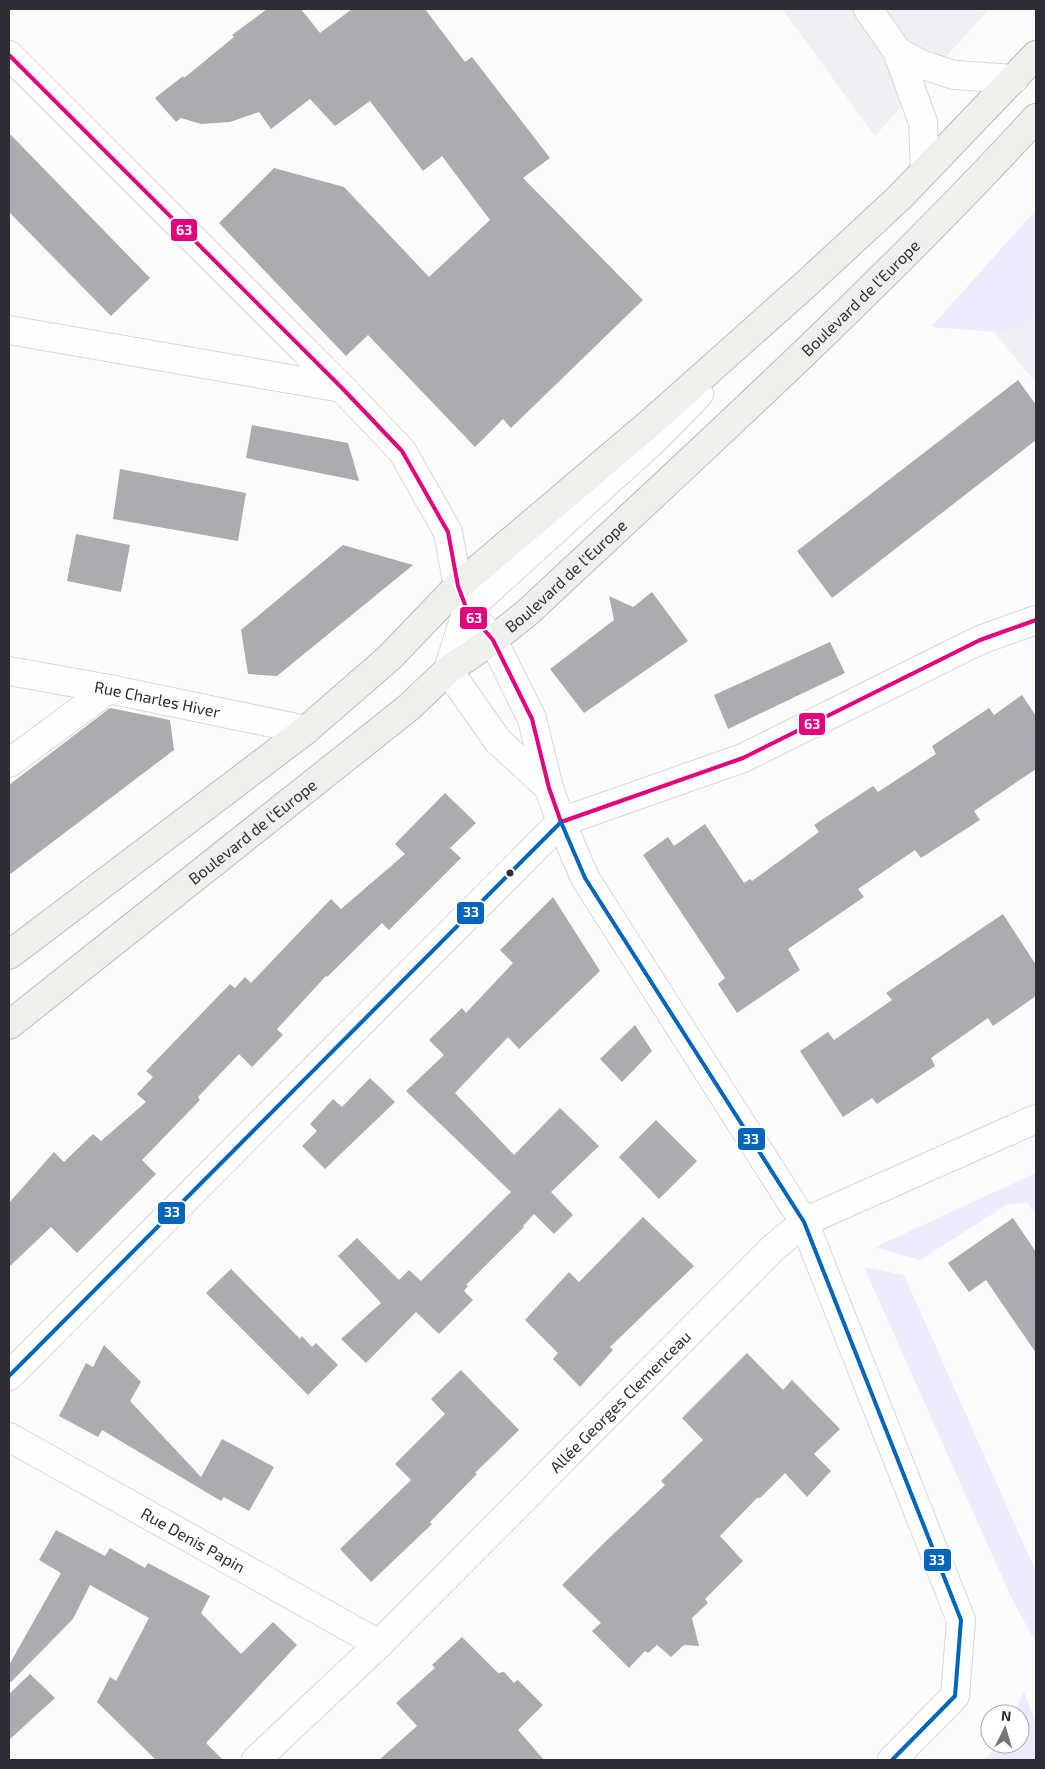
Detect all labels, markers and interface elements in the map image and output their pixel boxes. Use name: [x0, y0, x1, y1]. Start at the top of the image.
line badge: 63: [170, 218, 198, 242]
text: 63: [176, 221, 192, 238]
street label: Boulevard de l'Europe: [797, 235, 923, 360]
street label: Boulevard de l'Europe: [501, 515, 630, 636]
line badge: 63: [459, 606, 488, 630]
text: 63: [466, 609, 482, 626]
street label: Rue Charles Hiver: [93, 677, 223, 721]
line badge: 63: [798, 712, 826, 736]
text: 63: [804, 715, 820, 732]
street label: Boulevard de l'Europe: [184, 775, 320, 888]
unlabelled marker: [505, 868, 515, 878]
line badge: 33: [456, 901, 485, 925]
text: 33: [463, 903, 479, 920]
line badge: 33: [737, 1127, 766, 1151]
text: 33: [743, 1130, 759, 1147]
line badge: 33: [157, 1201, 186, 1225]
text: 33: [164, 1203, 180, 1220]
street label: Allée Georges Clemenceau: [545, 1326, 694, 1476]
street label: Rue Denis Papin: [138, 1503, 249, 1576]
line badge: 33: [923, 1548, 952, 1572]
text: 33: [929, 1551, 945, 1568]
north arrow: [980, 1704, 1030, 1754]
text: N: [1000, 1707, 1012, 1724]

